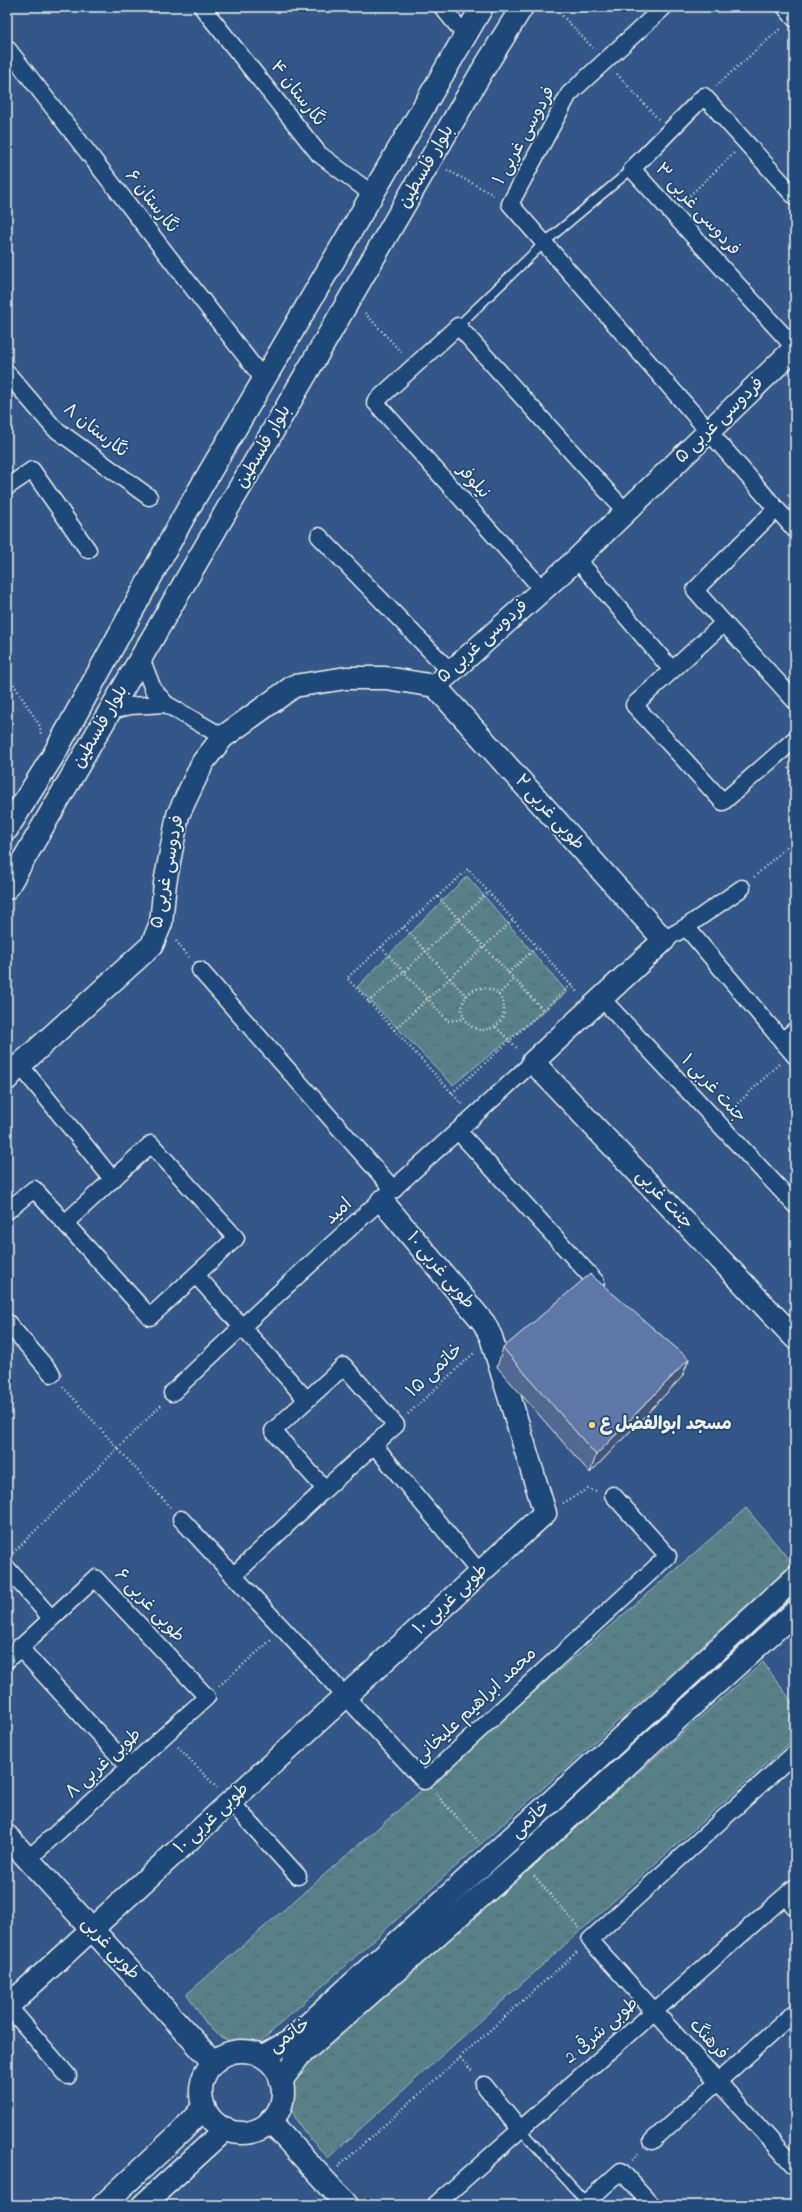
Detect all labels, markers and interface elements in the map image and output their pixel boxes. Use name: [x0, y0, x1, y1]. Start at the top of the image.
street label: نگارستان ۴: [263, 56, 331, 132]
street label: فردوسی غربی ۱: [487, 82, 563, 190]
street label: بلوار فلسطین: [393, 120, 461, 214]
street label: فردوسی غربی ۳: [648, 158, 746, 262]
street label: نگارستان ۶: [118, 165, 184, 239]
street label: فردوسی غربی ۵: [670, 372, 770, 470]
street label: نگارستان ۸: [57, 397, 133, 465]
street label: بلوار فلسطین: [230, 400, 298, 494]
street label: نیلوفر: [449, 457, 496, 505]
street label: فردوسی غربی ۵: [432, 594, 534, 690]
street label: بلوار فلسطین: [67, 680, 135, 774]
street label: طوبی غربی ۲: [508, 769, 590, 857]
street label: فردوسی غربی ۵: [144, 813, 192, 931]
street label: جنت غربی ۱: [674, 1049, 752, 1129]
street label: جنت غربی: [629, 1164, 699, 1236]
street label: امید: [319, 1192, 359, 1232]
street label: طوبی غربی ۱۰: [400, 1226, 480, 1316]
street label: خاتمی ۱۵: [401, 1338, 469, 1404]
place label: مسجد ابوالفضل ع: [600, 1412, 732, 1438]
marker: مسجد ابوالفضل ع: [587, 1420, 597, 1430]
street label: طوبی غربی ۱۰: [408, 1558, 494, 1642]
street label: طوبی غربی ۶: [108, 1563, 190, 1649]
street label: محمد ابراهیم علیخانی: [409, 1642, 543, 1770]
street label: طوبی غربی ۸: [60, 1723, 148, 1805]
street label: طوبی غربی ۱۰: [169, 1777, 255, 1861]
street label: خاتمی: [505, 1795, 557, 1845]
street label: طوبی غربی: [74, 1911, 146, 1987]
street label: طوبی شرقی 2: [558, 1991, 645, 2071]
street label: خاتمی: [264, 2012, 316, 2060]
street label: فرهنگ: [682, 2014, 734, 2066]

